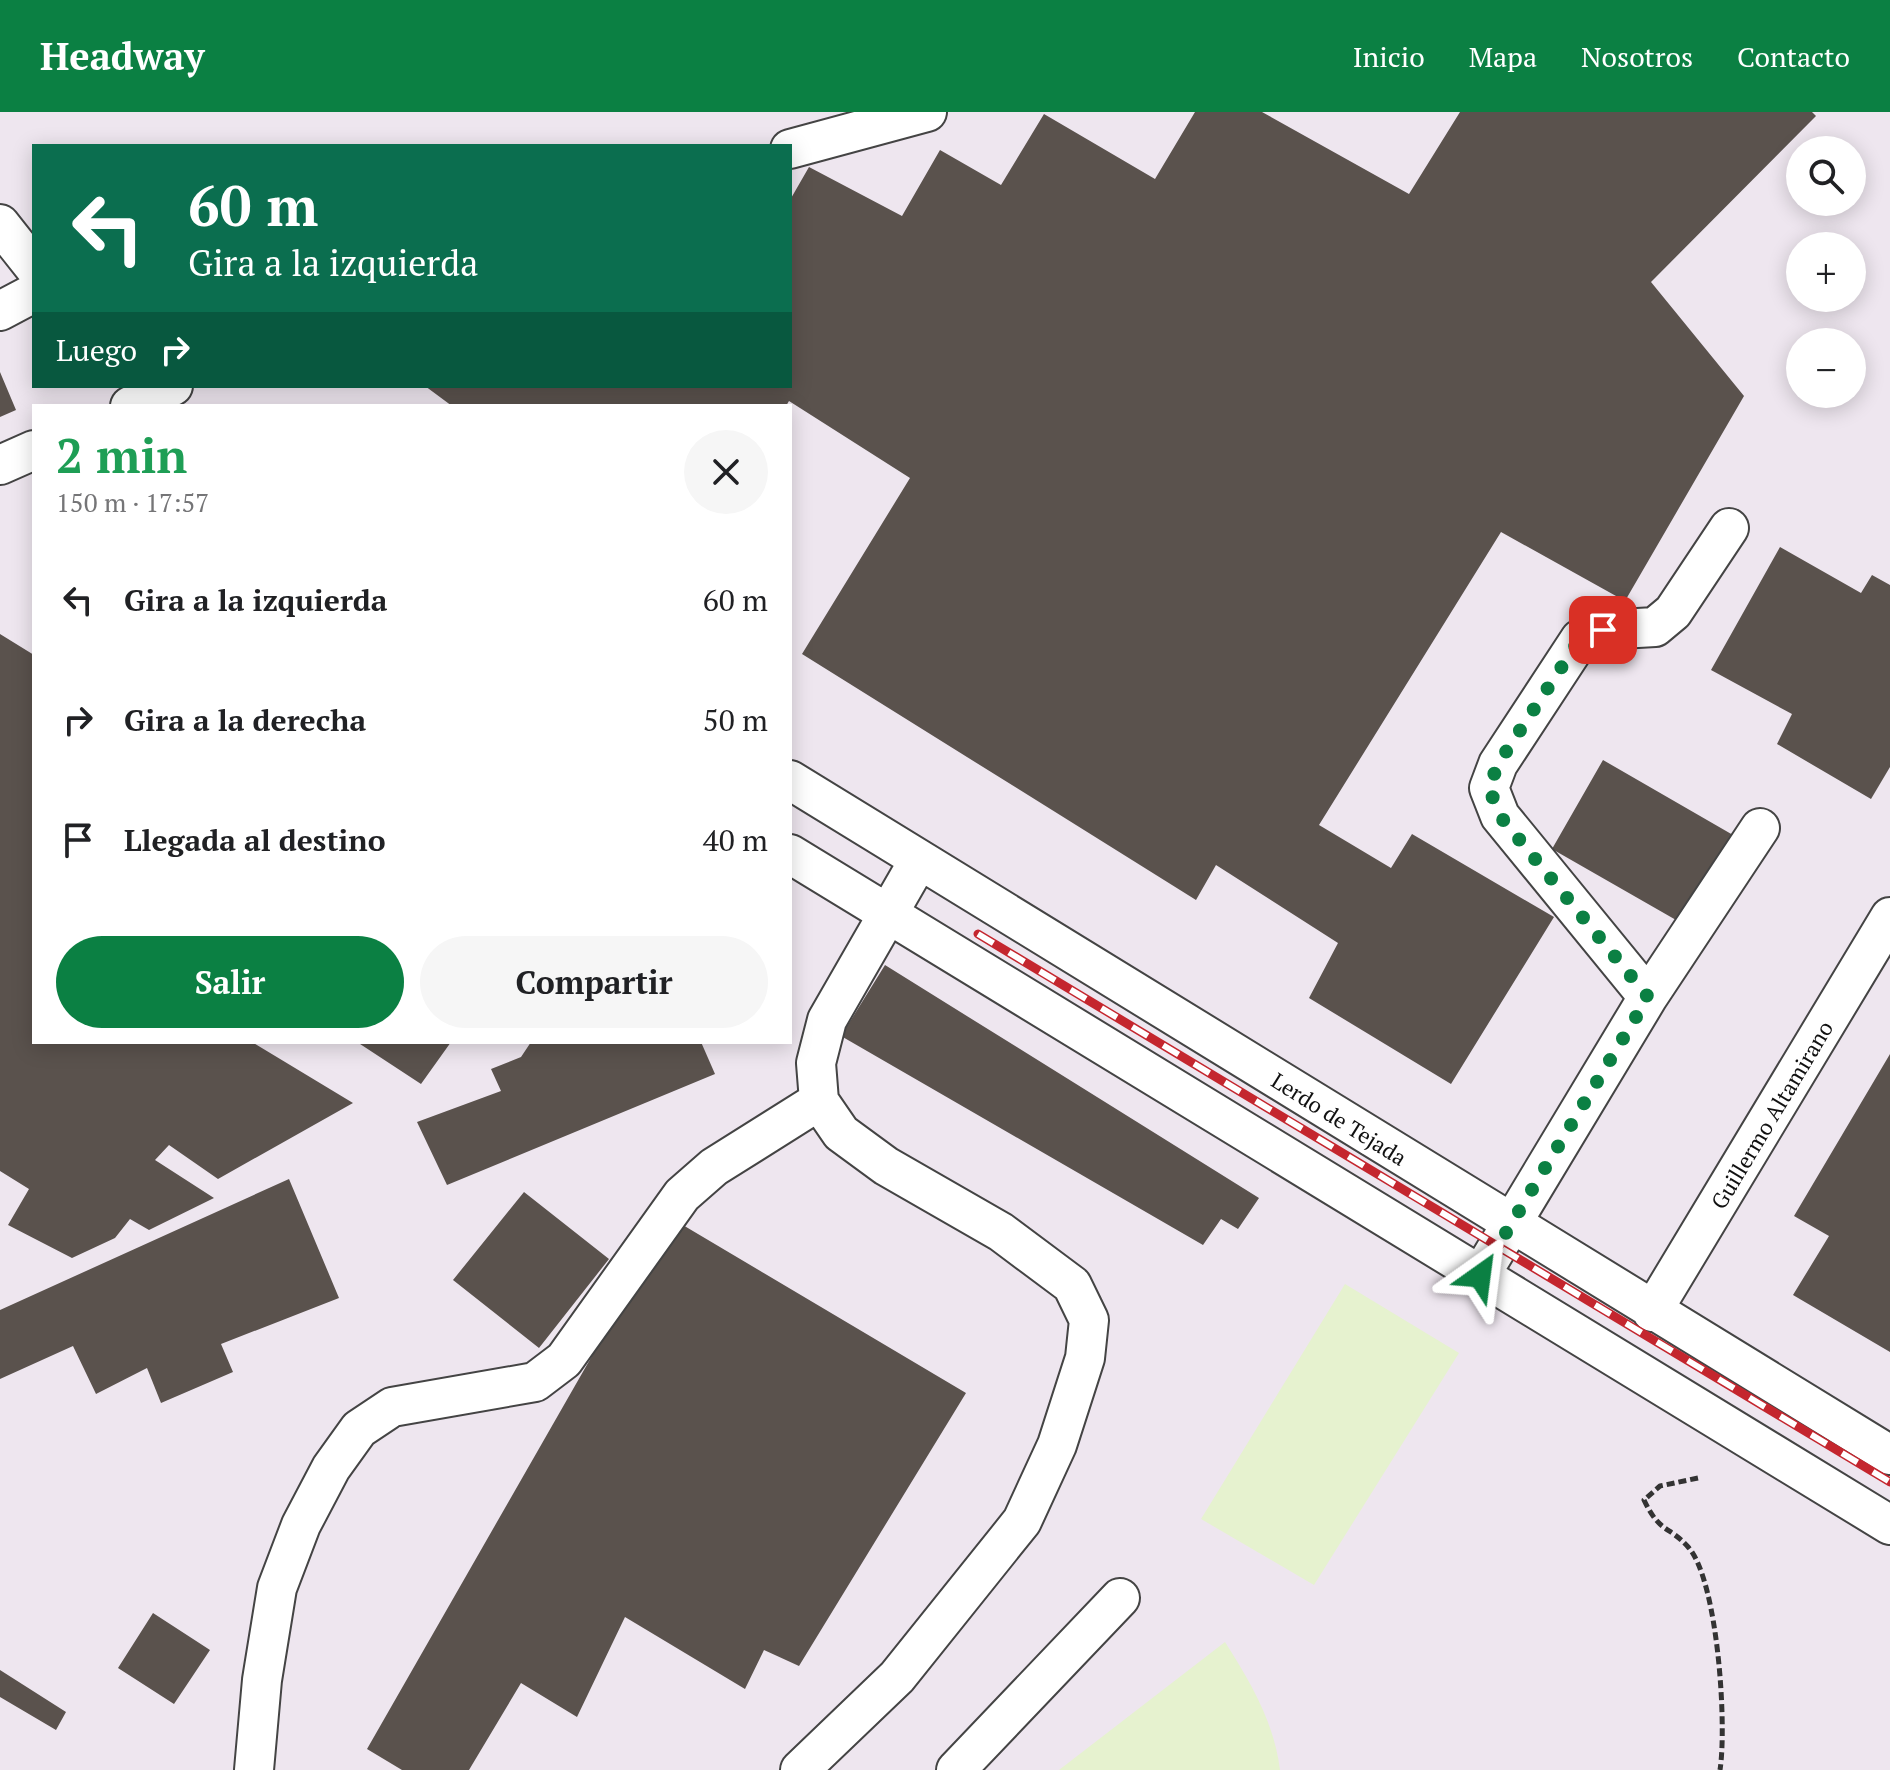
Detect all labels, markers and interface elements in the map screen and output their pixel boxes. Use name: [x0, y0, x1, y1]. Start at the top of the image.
text: Headway: [40, 31, 205, 81]
text: Inicio: [1353, 38, 1425, 75]
text: Mapa: [1469, 38, 1537, 75]
text: Nosotros: [1581, 38, 1693, 75]
text: Contacto: [1737, 38, 1850, 75]
map controls: [1786, 136, 1866, 408]
button: search: [1786, 136, 1866, 216]
text: 60 m: [188, 168, 318, 242]
icon: left: [56, 176, 160, 280]
button: +: [1786, 232, 1866, 312]
text: Gira a la izquierda: [188, 239, 478, 286]
icon: right: [153, 328, 197, 372]
button: −: [1786, 328, 1866, 408]
text: Luego: [56, 330, 137, 370]
text: 2 min: [56, 423, 187, 487]
button: close: [684, 430, 768, 514]
text: 150 m · 17:57: [56, 485, 209, 519]
icon: left: [56, 578, 100, 622]
text: Gira a la izquierda: [124, 580, 388, 620]
text: 60 m: [703, 580, 768, 620]
pin: [1569, 596, 1637, 664]
icon: arrive: [1581, 608, 1625, 652]
icon: right: [56, 698, 100, 742]
text: Gira a la derecha: [124, 700, 366, 740]
text: 50 m: [703, 700, 768, 740]
icon: arrive: [56, 818, 100, 862]
text: Llegada al destino: [124, 820, 385, 860]
text: 40 m: [703, 820, 768, 860]
button: Salir: [56, 936, 404, 1028]
button: Compartir: [420, 936, 768, 1028]
street label: Guillermo Altamirano: [1704, 1015, 1839, 1214]
street label: Lerdo de Tejada: [1266, 1065, 1412, 1172]
position arrow: [1438, 1234, 1522, 1318]

